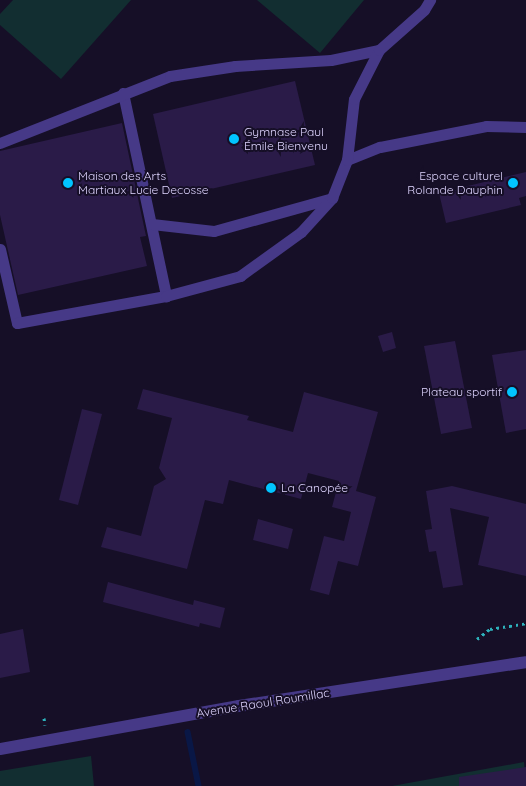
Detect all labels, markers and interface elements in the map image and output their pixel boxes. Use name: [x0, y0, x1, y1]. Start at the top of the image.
place label: Gymnase Paul Émile Bienvenu: [244, 125, 328, 153]
marker: Gymnase Paul Émile Bienvenu: [228, 133, 240, 145]
place label: Maison des Arts Martiaux Lucie Decosse: [78, 169, 209, 197]
place label: Espace culturel Rolande Dauphin: [407, 169, 503, 197]
marker: Maison des Arts Martiaux Lucie Decosse: [62, 177, 74, 189]
marker: Espace culturel Rolande Dauphin: [507, 177, 519, 189]
place label: Plateau sportif: [421, 385, 502, 399]
marker: Plateau sportif: [506, 386, 518, 398]
place label: La Canopée: [281, 481, 348, 495]
marker: La Canopée: [265, 482, 277, 494]
street label: Avenue Raoul Roumillac: [196, 685, 330, 721]

